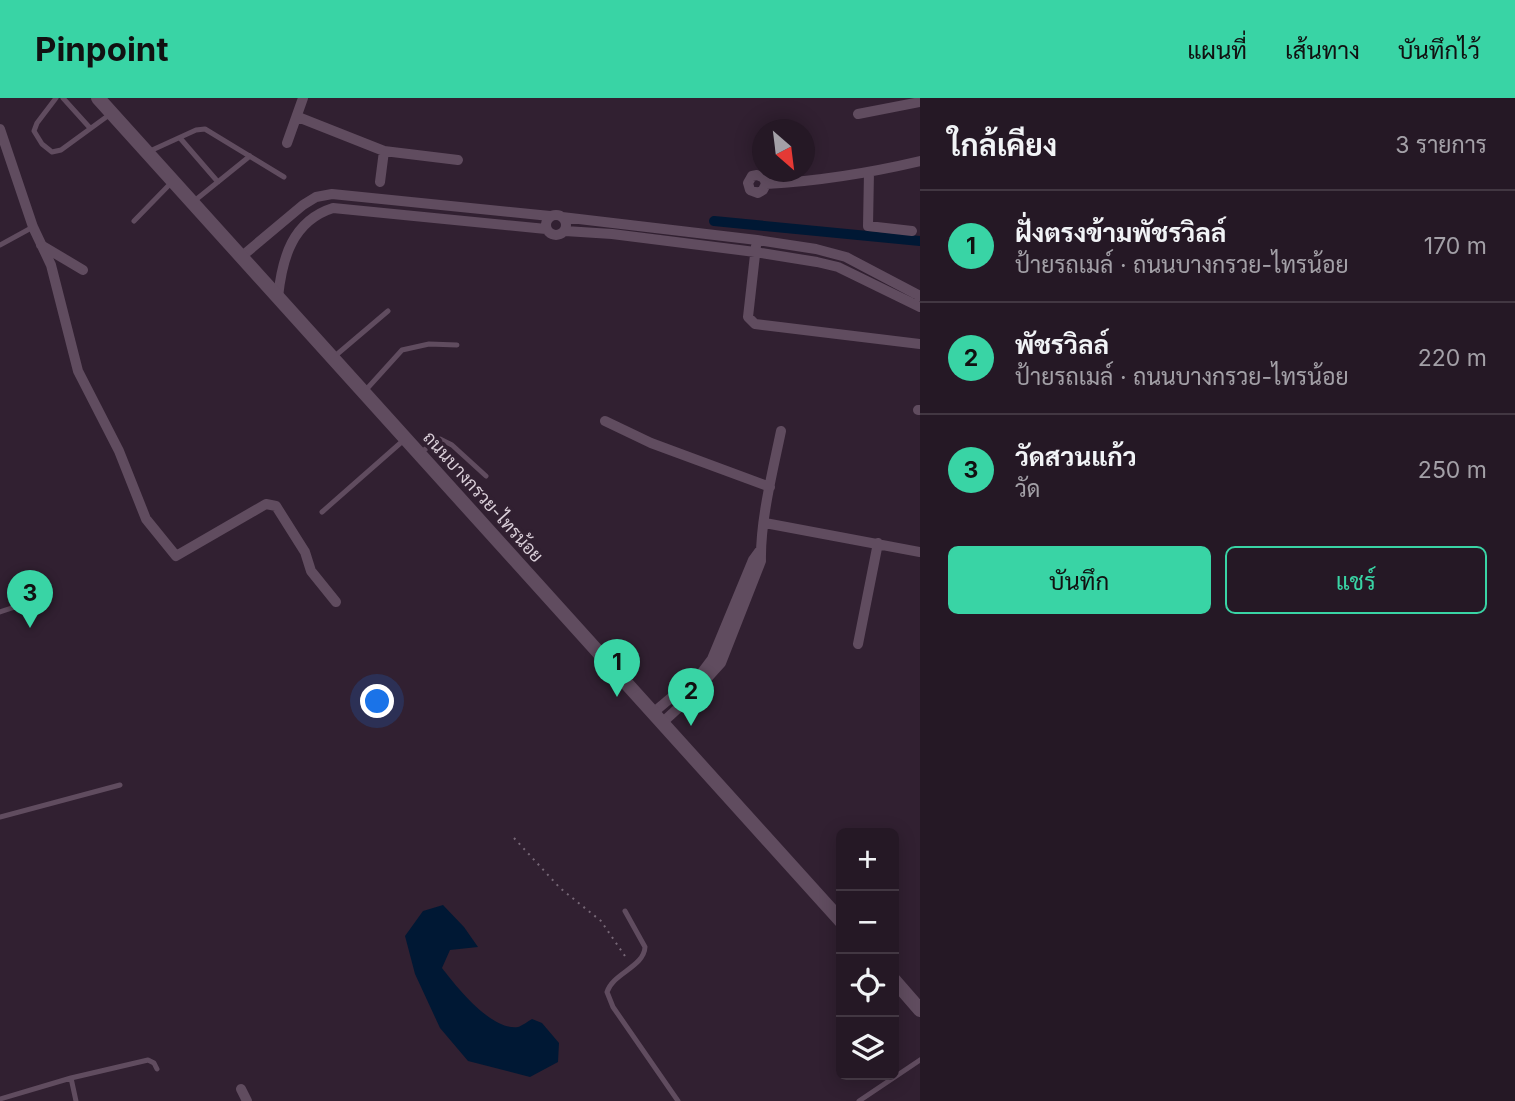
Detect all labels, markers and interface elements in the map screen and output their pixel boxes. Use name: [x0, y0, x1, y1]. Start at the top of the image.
text: Pinpoint: [35, 29, 168, 69]
text: แผนที่: [1187, 36, 1247, 65]
text: เส้นทาง: [1285, 36, 1360, 65]
text: บันทึกไว้: [1398, 36, 1480, 65]
north arrow: [752, 119, 815, 182]
text: ใกล้เคียง: [948, 127, 1057, 163]
text: 3 รายการ: [1395, 131, 1487, 159]
text: ฝั่งตรงข้ามพัชรวิลล์: [1015, 217, 1226, 248]
text: 1: [966, 232, 976, 260]
text: 170 m: [1424, 232, 1487, 260]
text: ป้ายรถเมล์ · ถนนบางกรวย-ไทรน้อย: [1015, 251, 1349, 279]
text: พัชรวิลล์: [1015, 329, 1109, 360]
text: 2: [964, 344, 978, 372]
text: 220 m: [1418, 344, 1487, 372]
text: ป้ายรถเมล์ · ถนนบางกรวย-ไทรน้อย: [1015, 363, 1349, 391]
street label: ถนนบางกรวย-ไทรน้อย: [419, 426, 549, 566]
text: วัดสวนแก้ว: [1015, 441, 1137, 472]
text: 3: [964, 456, 978, 484]
text: 250 m: [1418, 456, 1487, 484]
text: วัด: [1015, 475, 1040, 503]
button: บันทึก: [948, 546, 1211, 614]
button: แชร์: [1225, 546, 1487, 614]
pin: 3: [7, 570, 53, 628]
pin: 1: [594, 639, 640, 697]
pin: 2: [668, 668, 714, 726]
your location: [360, 684, 394, 718]
map controls: [836, 828, 899, 1080]
button: +: [836, 828, 899, 891]
button: −: [836, 891, 899, 954]
button: locate: [836, 954, 899, 1017]
button: layers: [836, 1017, 899, 1080]

